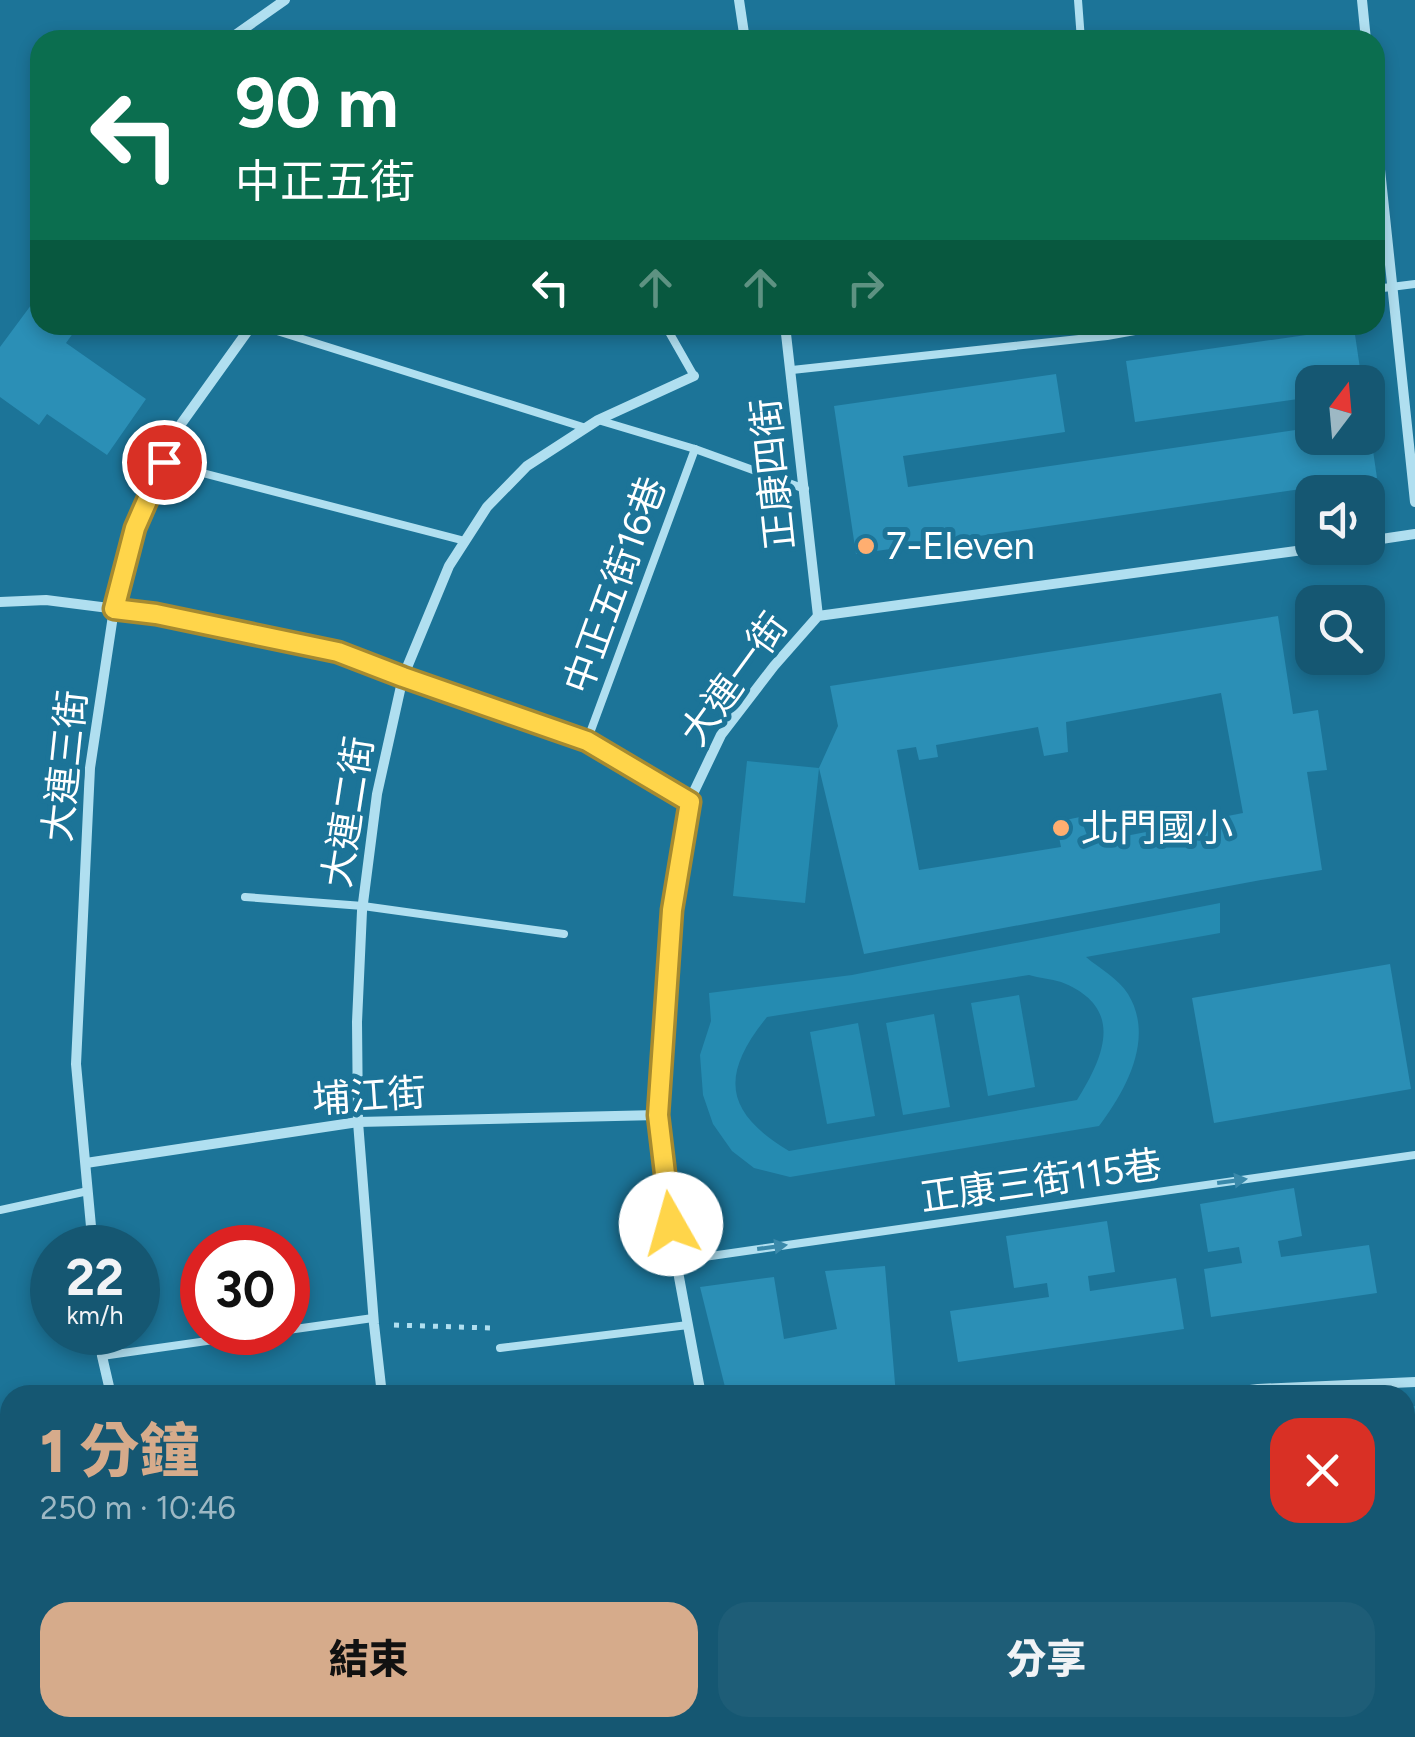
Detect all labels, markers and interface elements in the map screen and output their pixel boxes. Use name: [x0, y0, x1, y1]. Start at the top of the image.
text: 90 m: [235, 60, 399, 145]
icon: left: [70, 70, 200, 200]
text: 中正五街: [235, 154, 415, 208]
icon: left: [523, 260, 578, 315]
icon: ahead: [628, 260, 683, 315]
icon: ahead: [733, 260, 788, 315]
icon: right: [838, 260, 893, 315]
north arrow: [1295, 365, 1385, 455]
map controls: [1295, 365, 1385, 675]
street label: 正康四街: [742, 396, 804, 552]
pin: [122, 420, 207, 505]
icon: arrive: [137, 435, 192, 490]
street label: 中正五街16巷: [555, 470, 675, 700]
button: sound: [1295, 475, 1385, 565]
place label: 7-Eleven: [886, 523, 1035, 569]
marker: 7-Eleven: [855, 535, 877, 557]
button: search: [1295, 585, 1385, 675]
street label: 大連一街: [671, 604, 797, 754]
street label: 大連三街: [34, 688, 96, 844]
street label: 大連二街: [313, 733, 383, 891]
place label: 北門國小: [1081, 805, 1233, 851]
marker: 北門國小: [1050, 817, 1072, 839]
street label: 埔江街: [311, 1069, 427, 1123]
street label: 正康三街115巷: [917, 1141, 1165, 1221]
position arrow: [619, 1172, 723, 1276]
one-way arrow: [1217, 1173, 1249, 1189]
speed limit sign: 30: [180, 1225, 310, 1355]
one-way arrow: [757, 1239, 788, 1255]
text: 22: [66, 1247, 124, 1308]
text: km/h: [66, 1300, 124, 1330]
text: 1 分鐘: [40, 1415, 200, 1487]
button: close: [1270, 1418, 1375, 1523]
text: 250 m · 10:46: [40, 1489, 236, 1527]
button: 結束: [40, 1602, 698, 1717]
button: 分享: [718, 1602, 1375, 1717]

